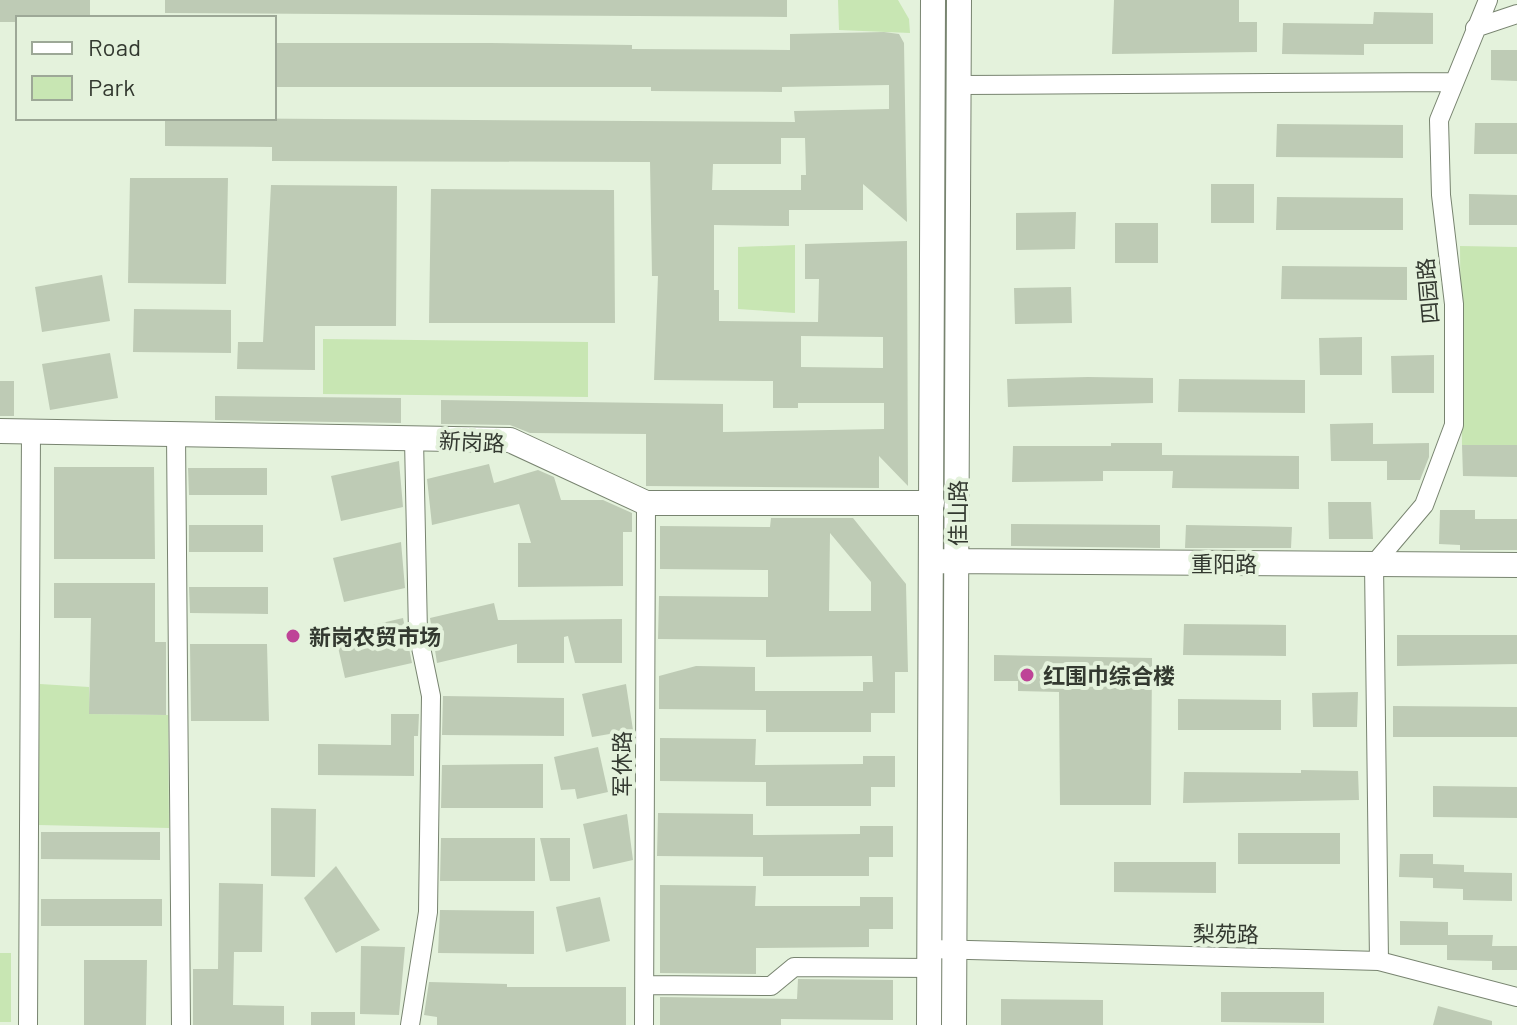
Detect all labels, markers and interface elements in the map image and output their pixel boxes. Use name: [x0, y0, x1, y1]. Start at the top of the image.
legend: [16, 16, 276, 120]
text: Road: [88, 32, 141, 61]
text: Park: [88, 72, 135, 101]
street label: 四园路: [1411, 257, 1443, 325]
street label: 新岗路: [438, 426, 506, 456]
street label: 佳山路: [944, 480, 970, 546]
street label: 重阳路: [1191, 550, 1257, 576]
place label: 新岗农贸市场: [309, 623, 441, 649]
marker: 新岗农贸市场: [284, 627, 302, 645]
place label: 红围巾综合楼: [1043, 662, 1175, 688]
marker: 红围巾综合楼: [1018, 666, 1036, 684]
street label: 军休路: [608, 731, 634, 797]
street label: 梨苑路: [1193, 919, 1259, 947]

